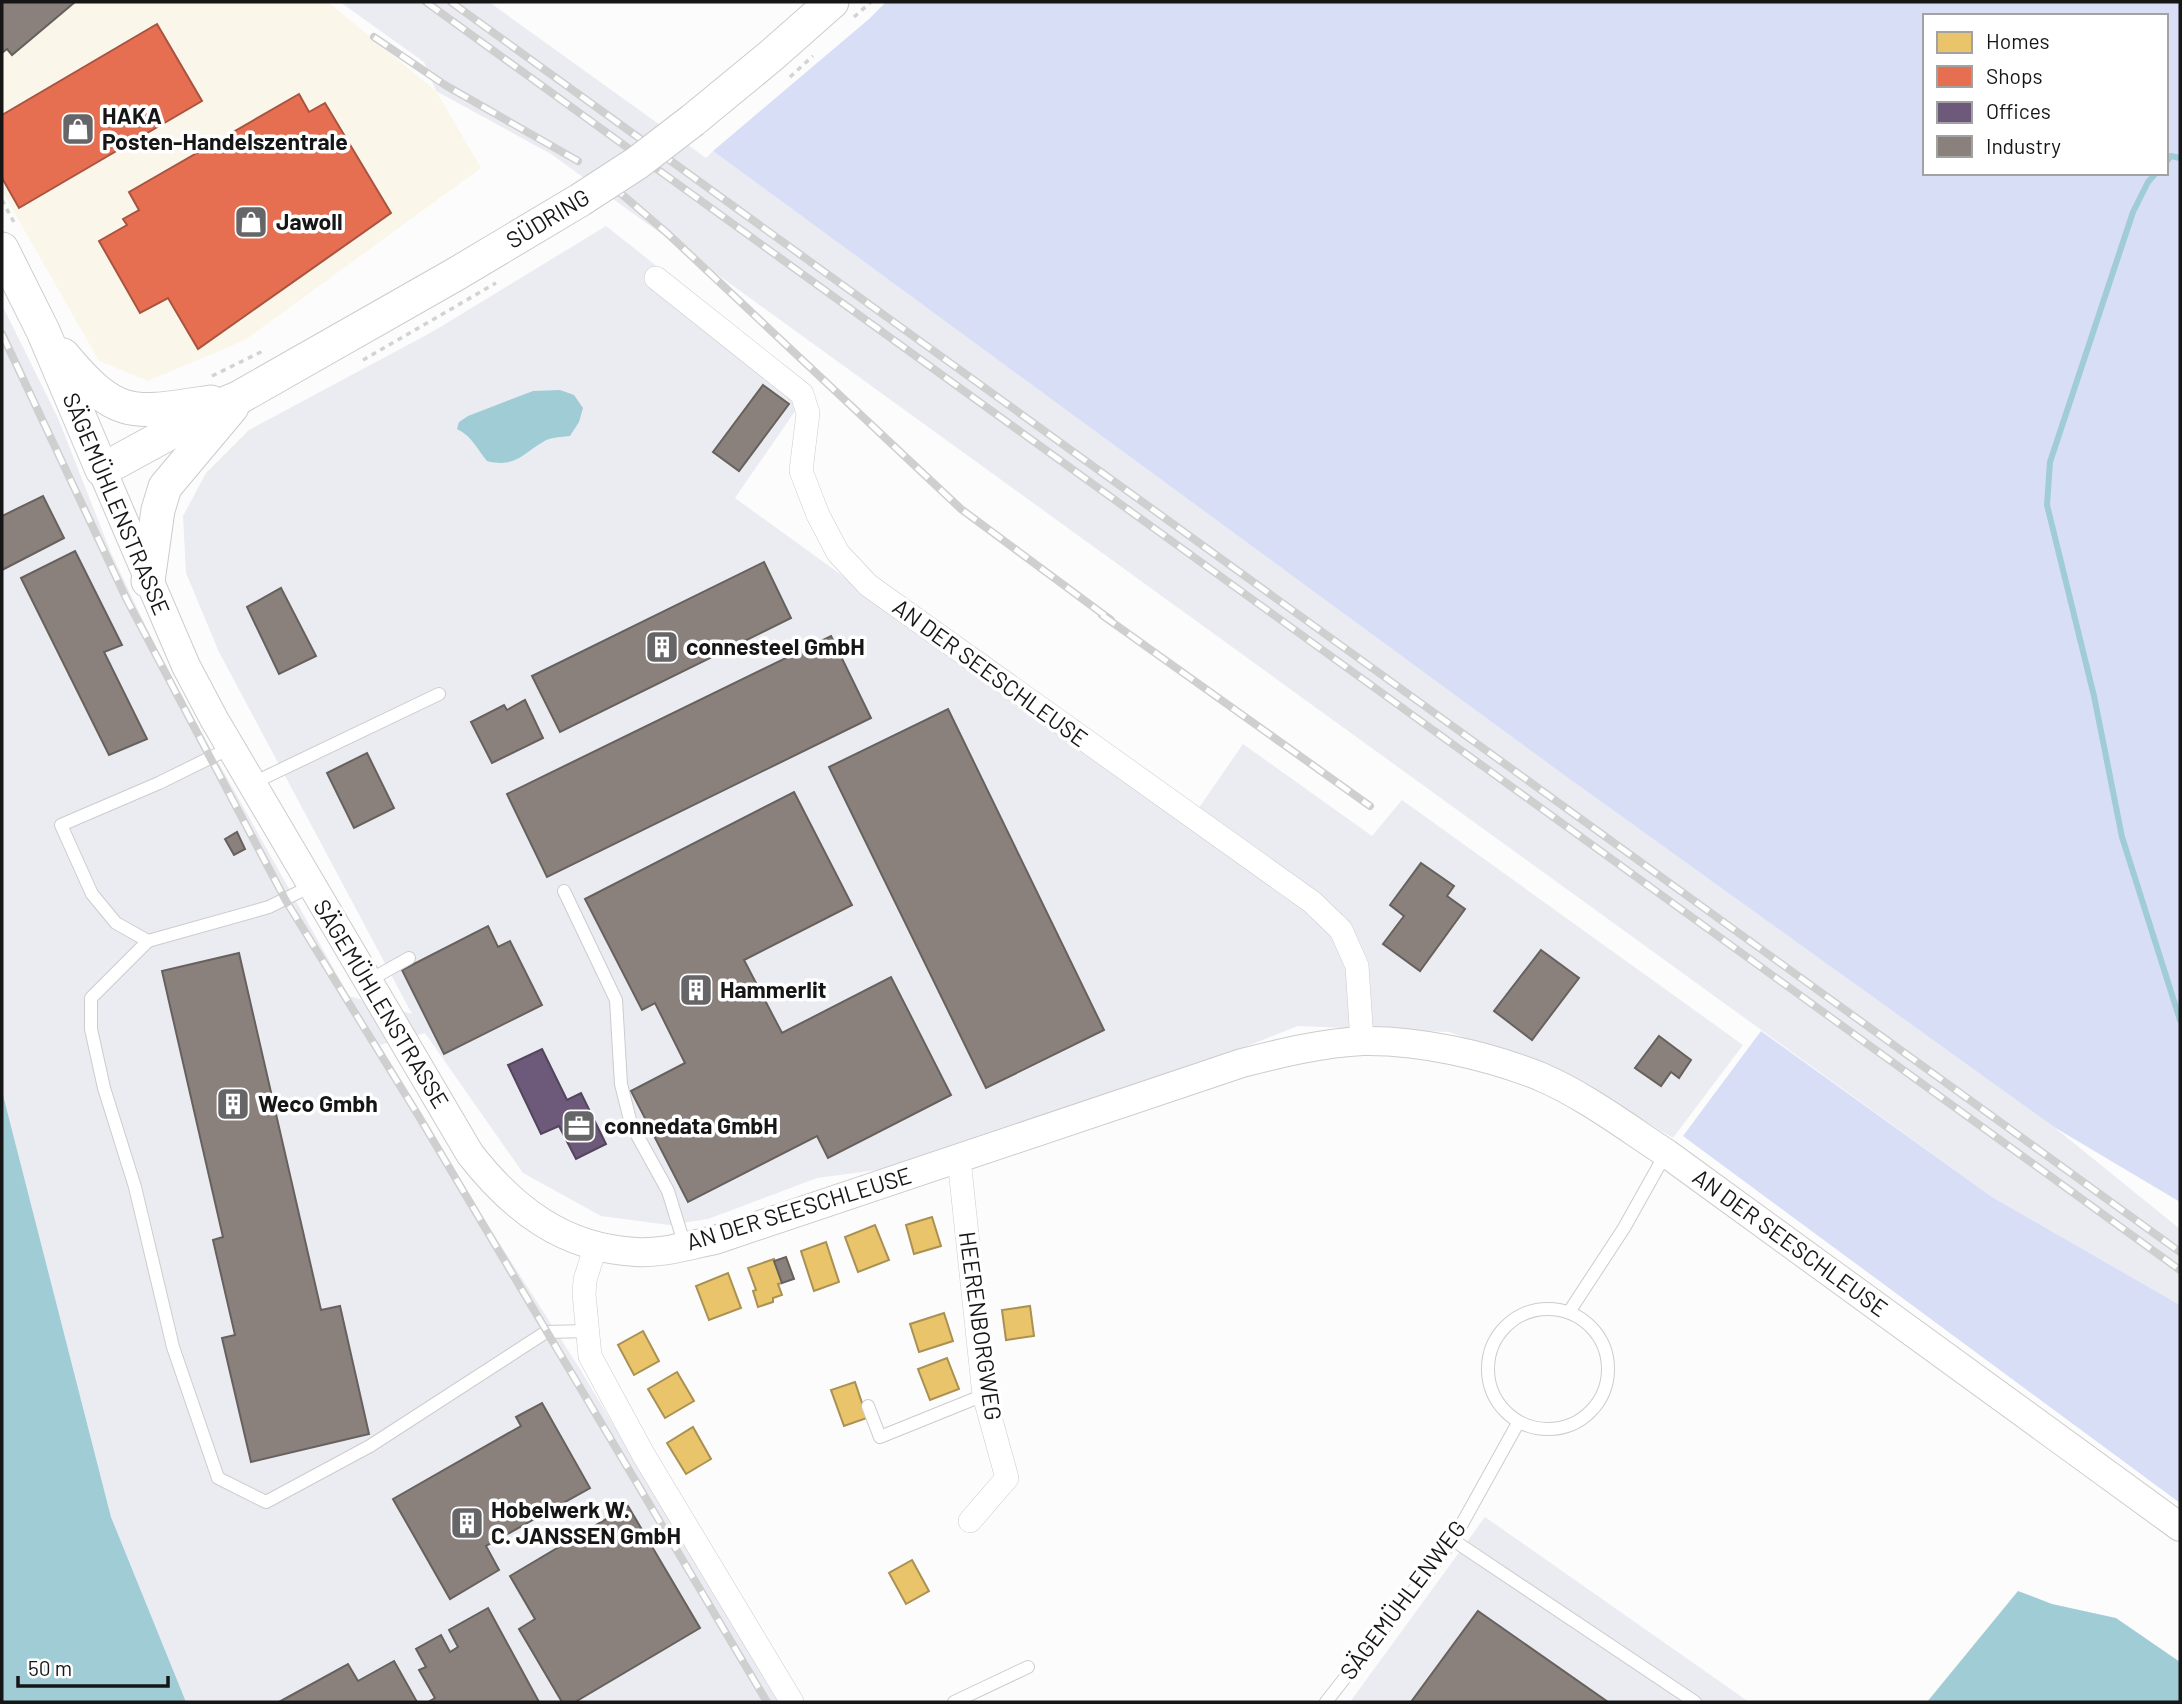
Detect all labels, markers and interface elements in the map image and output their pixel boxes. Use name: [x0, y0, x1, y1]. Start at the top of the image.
legend: [1923, 14, 2168, 175]
text: Homes: [1986, 28, 2050, 53]
text: Shops: [1986, 63, 2043, 88]
text: Offices: [1986, 98, 2051, 123]
place label: HAKA Posten-Handelszentrale: [102, 101, 348, 155]
shop icon: HAKA Posten-Handelszentrale: [59, 110, 97, 148]
text: Industry: [1986, 133, 2061, 158]
street label: SÜDRING: [501, 182, 594, 254]
shop icon: Jawoll: [232, 203, 270, 241]
place label: Jawoll: [276, 207, 343, 235]
street label: SÄGEMÜHLENSTRASSE: [57, 388, 176, 619]
street label: AN DER SEESCHLEUSE: [888, 592, 1093, 752]
building icon: connesteel GmbH: [643, 628, 681, 666]
place label: connesteel GmbH: [686, 632, 865, 660]
street label: SÄGEMÜHLENSTRASSE: [308, 894, 455, 1113]
building icon: Hammerlit: [677, 971, 715, 1009]
place label: Hammerlit: [720, 975, 827, 1003]
building icon: Weco Gmbh: [214, 1085, 252, 1123]
place label: Weco Gmbh: [258, 1089, 378, 1117]
office icon: connedata GmbH: [560, 1107, 598, 1145]
place label: connedata GmbH: [604, 1111, 778, 1139]
street label: AN DER SEESCHLEUSE: [683, 1160, 915, 1256]
street label: AN DER SEESCHLEUSE: [1688, 1162, 1893, 1322]
street label: HEERENBORGWEG: [954, 1230, 1008, 1422]
place label: Hobelwerk W. C. JANSSEN GmbH: [491, 1495, 681, 1549]
building icon: Hobelwerk W. C. JANSSEN GmbH: [448, 1504, 486, 1542]
street label: SÄGEMÜHLENWEG: [1333, 1514, 1471, 1684]
scale bar: [18, 1644, 168, 1688]
text: 50 m: [28, 1655, 72, 1680]

